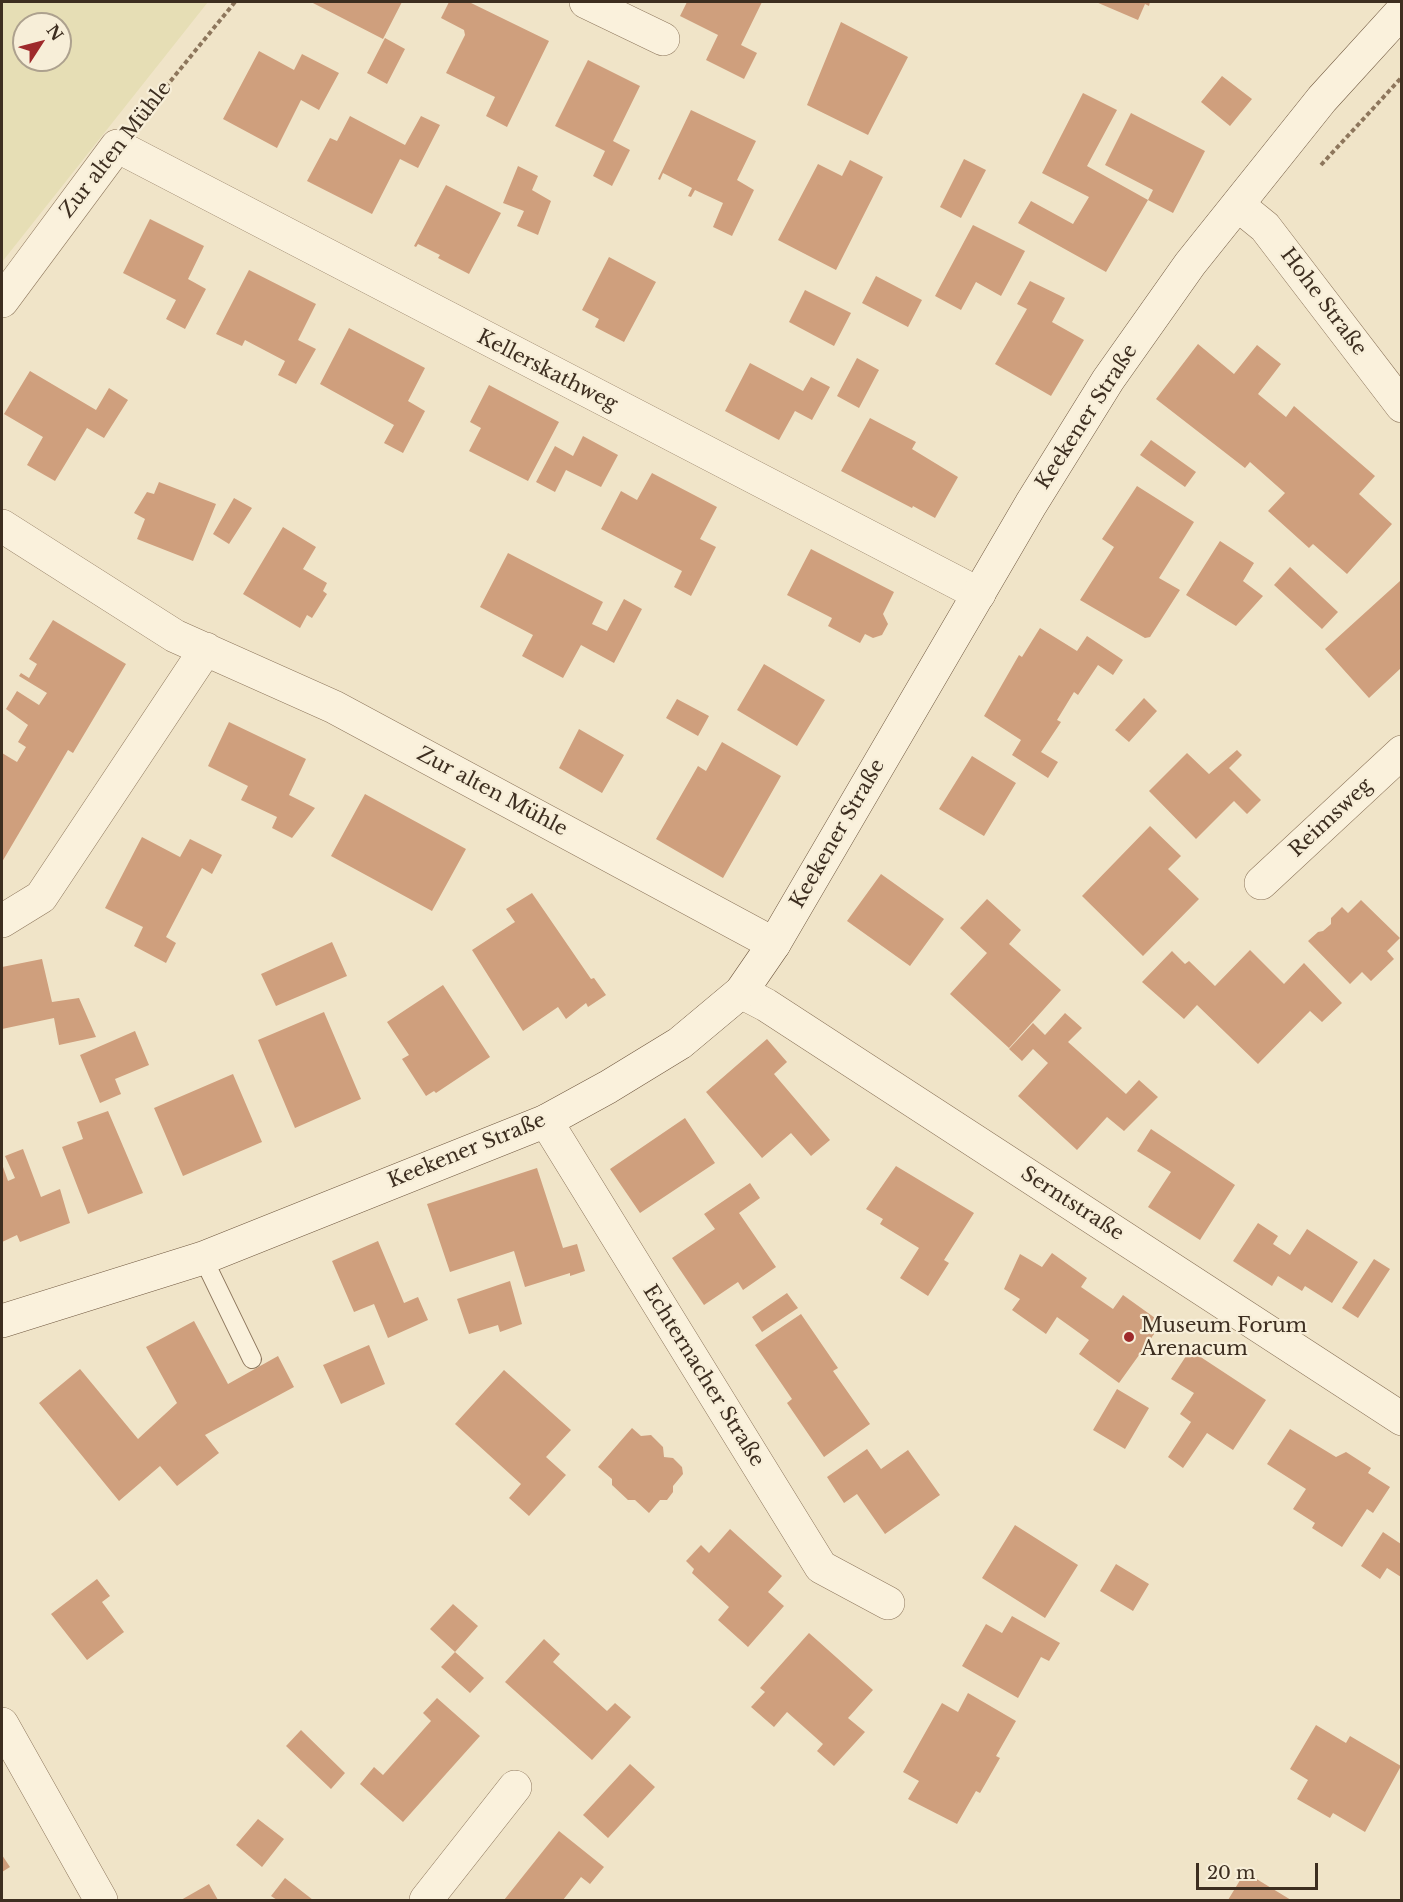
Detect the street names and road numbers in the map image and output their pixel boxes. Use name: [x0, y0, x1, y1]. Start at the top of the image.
street label: Zur alten Mühle: [55, 77, 177, 223]
street label: Hohe Straße: [1275, 244, 1371, 360]
street label: Kellerskathweg: [473, 325, 621, 417]
street label: Keekener Straße: [1031, 340, 1143, 494]
street label: Zur alten Mühle: [413, 742, 571, 842]
street label: Keekener Straße: [786, 755, 890, 913]
street label: Reimsweg: [1285, 774, 1377, 862]
street label: Keekener Straße: [385, 1108, 549, 1194]
street label: Serntstraße: [1016, 1162, 1128, 1246]
street label: Echternacher Straße: [637, 1281, 769, 1471]

